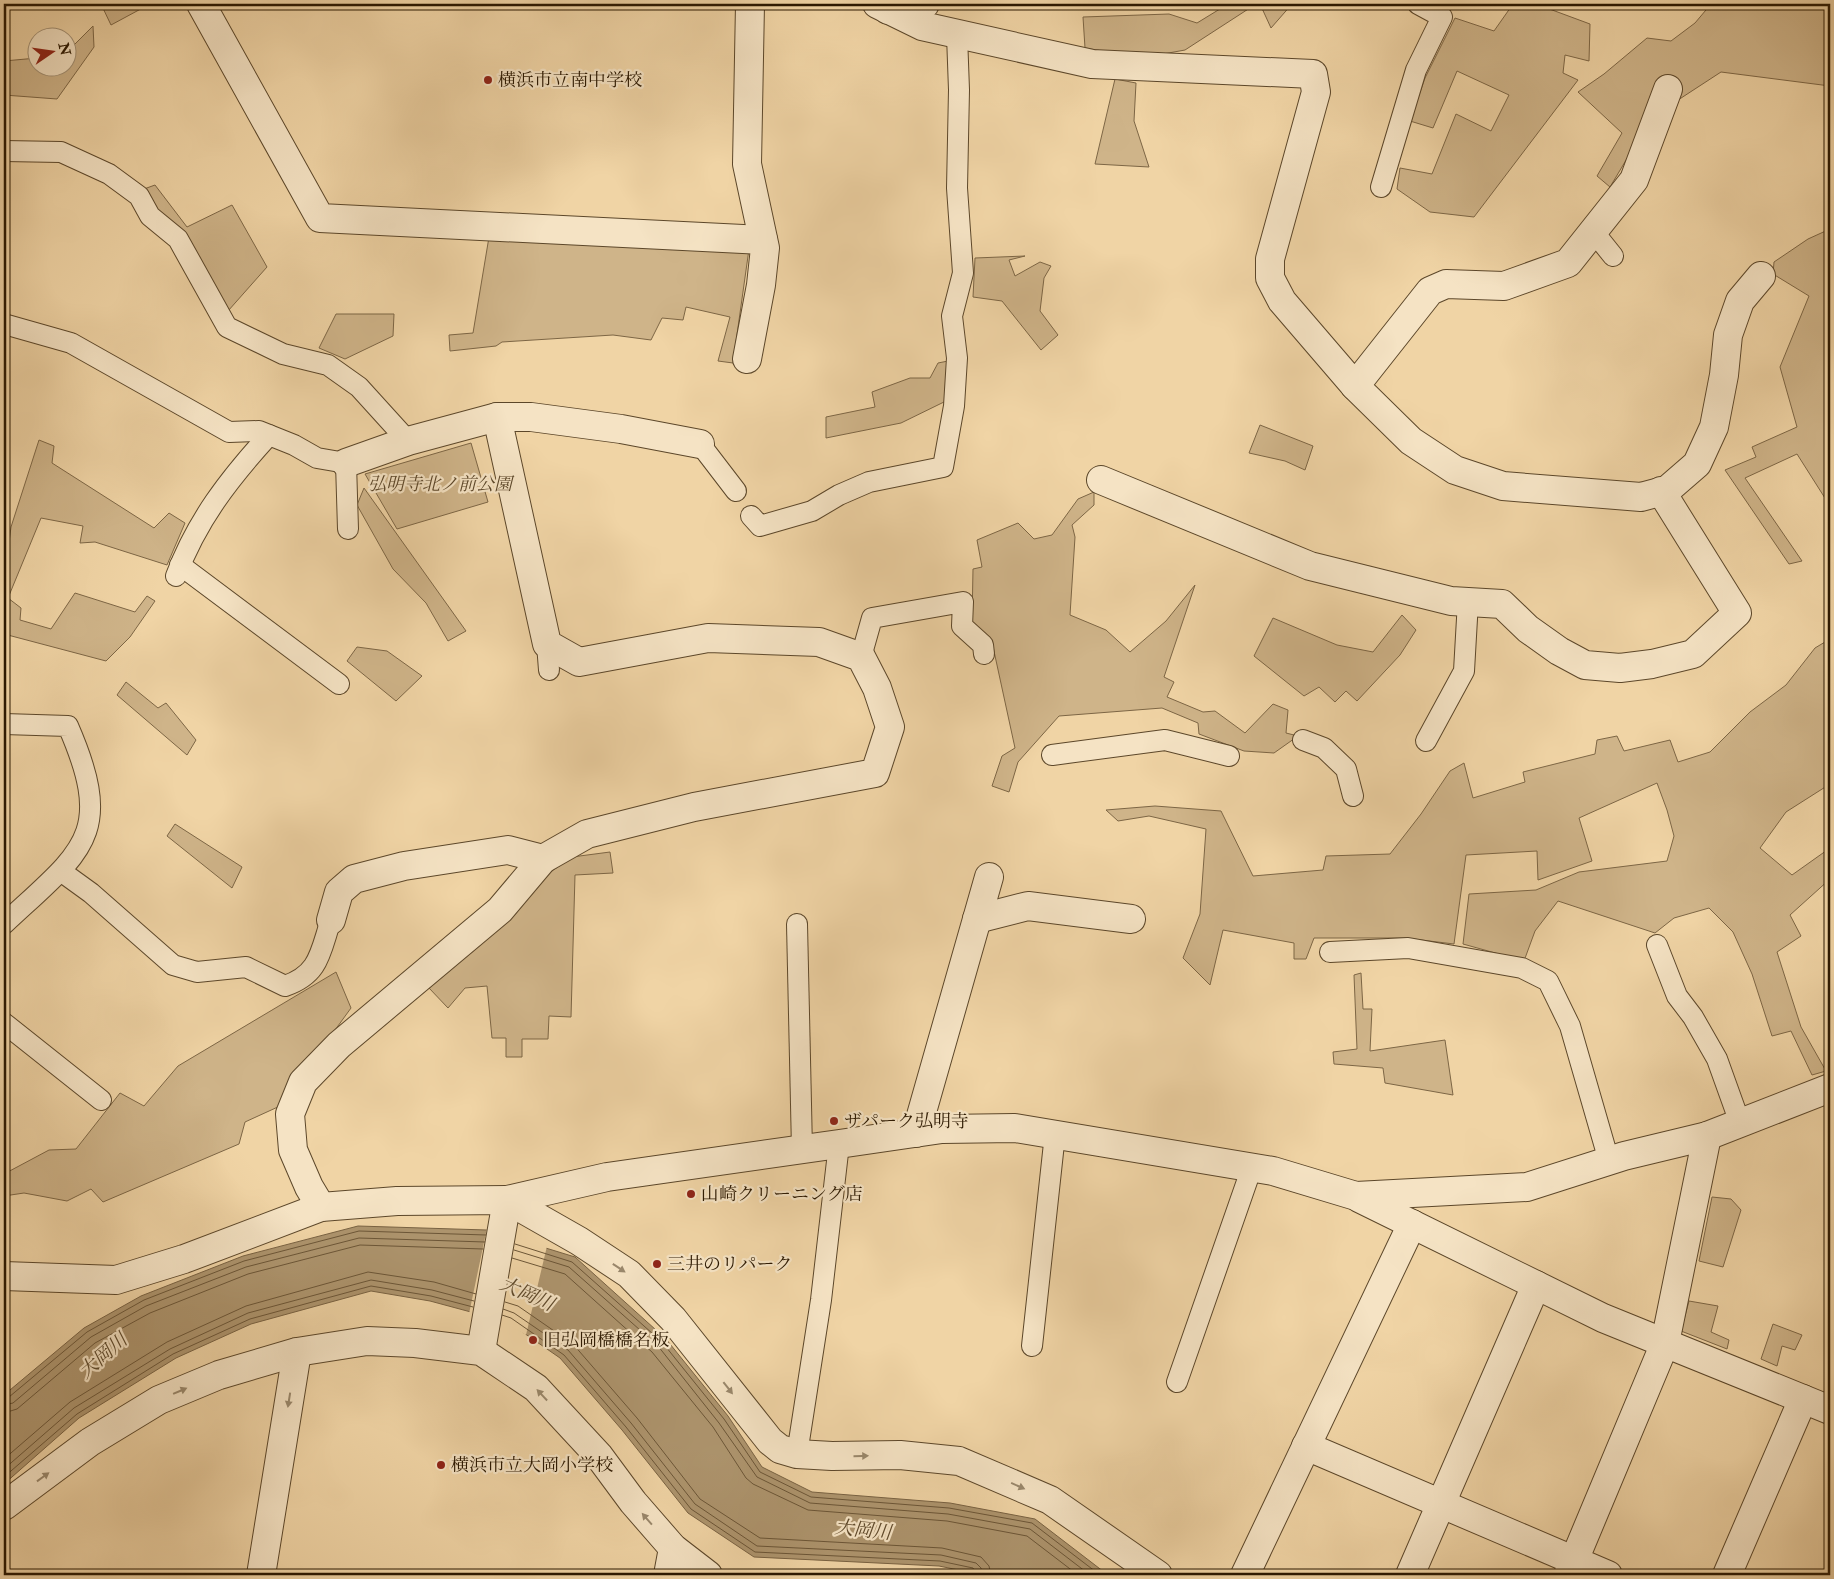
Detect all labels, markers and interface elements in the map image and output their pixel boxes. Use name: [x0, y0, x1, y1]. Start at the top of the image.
north arrow: [28, 28, 78, 78]
text: N: [54, 40, 74, 58]
place label: 横浜市立南中学校: [498, 69, 642, 92]
marker: 横浜市立南中学校: [482, 74, 494, 86]
park label: 弘明寺北ノ前公園: [368, 473, 515, 496]
place label: ザパーク弘明寺: [844, 1110, 969, 1133]
marker: ザパーク弘明寺: [828, 1115, 840, 1127]
place label: 山崎クリーニング店: [701, 1183, 863, 1206]
marker: 山崎クリーニング店: [685, 1188, 697, 1200]
place label: 三井のリパーク: [667, 1253, 792, 1276]
marker: 三井のリパーク: [651, 1258, 663, 1270]
one-way arrow: [613, 1263, 626, 1273]
water label: 大岡川: [496, 1271, 560, 1317]
water label: 大岡川: [74, 1327, 134, 1384]
place label: 旧弘岡橋橋名板: [543, 1329, 669, 1352]
marker: 旧弘岡橋橋名板: [527, 1334, 539, 1346]
one-way arrow: [722, 1381, 733, 1394]
one-way arrow: [173, 1387, 188, 1395]
one-way arrow: [536, 1389, 548, 1401]
one-way arrow: [285, 1392, 293, 1408]
one-way arrow: [853, 1451, 869, 1459]
place label: 横浜市立大岡小学校: [451, 1454, 613, 1477]
marker: 横浜市立大岡小学校: [435, 1459, 447, 1471]
one-way arrow: [36, 1472, 50, 1482]
one-way arrow: [1011, 1482, 1025, 1490]
one-way arrow: [641, 1513, 653, 1525]
water label: 大岡川: [833, 1515, 895, 1545]

